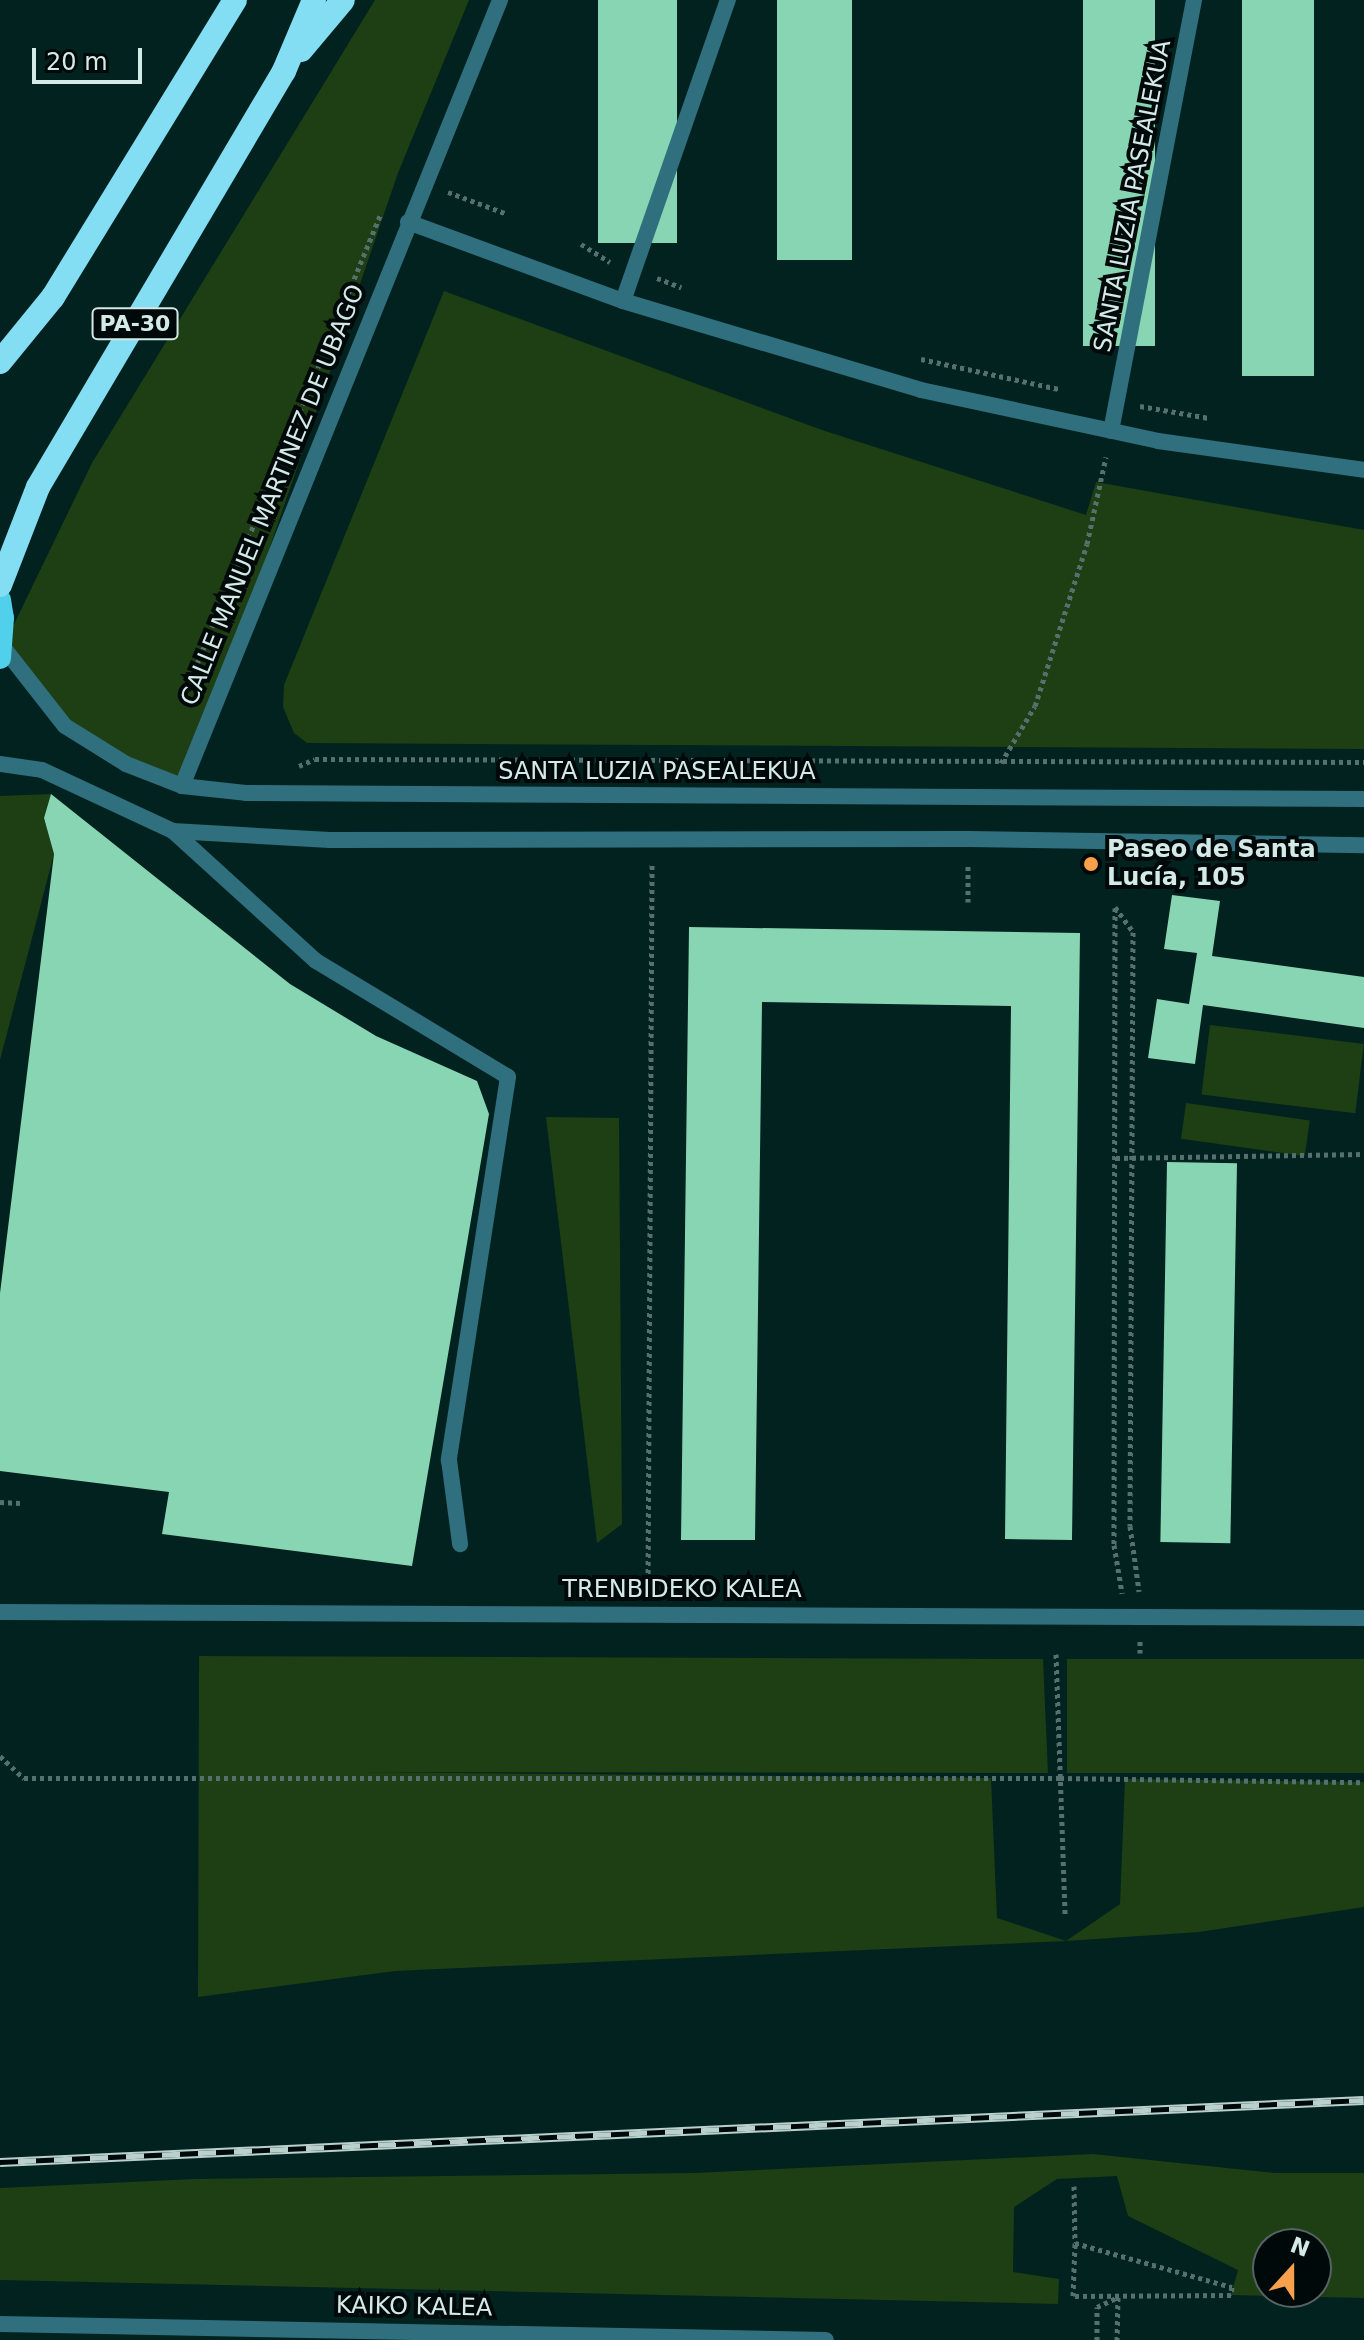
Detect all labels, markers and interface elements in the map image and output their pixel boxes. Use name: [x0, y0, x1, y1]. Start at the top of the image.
scale bar: [36, 32, 146, 82]
street label: SANTA LUZIA PASEALEKUA: [1089, 37, 1177, 355]
text: 20 m: [46, 48, 108, 76]
street label: CALLE MANUEL MARTINEZ DE UBAGO: [175, 280, 371, 710]
road number: PA-30: [91, 306, 179, 342]
street label: SANTA LUZIA PASEALEKUA: [498, 758, 816, 786]
place label: Paseo de Santa Lucía, 105: [1107, 836, 1316, 892]
marker: Paseo de Santa Lucía, 105: [1082, 855, 1100, 873]
street label: TRENBIDEKO KALEA: [562, 1576, 802, 1604]
north arrow: [1252, 2228, 1332, 2308]
text: N: [1287, 2232, 1313, 2262]
street label: KAIKO KALEA: [336, 2291, 492, 2323]

